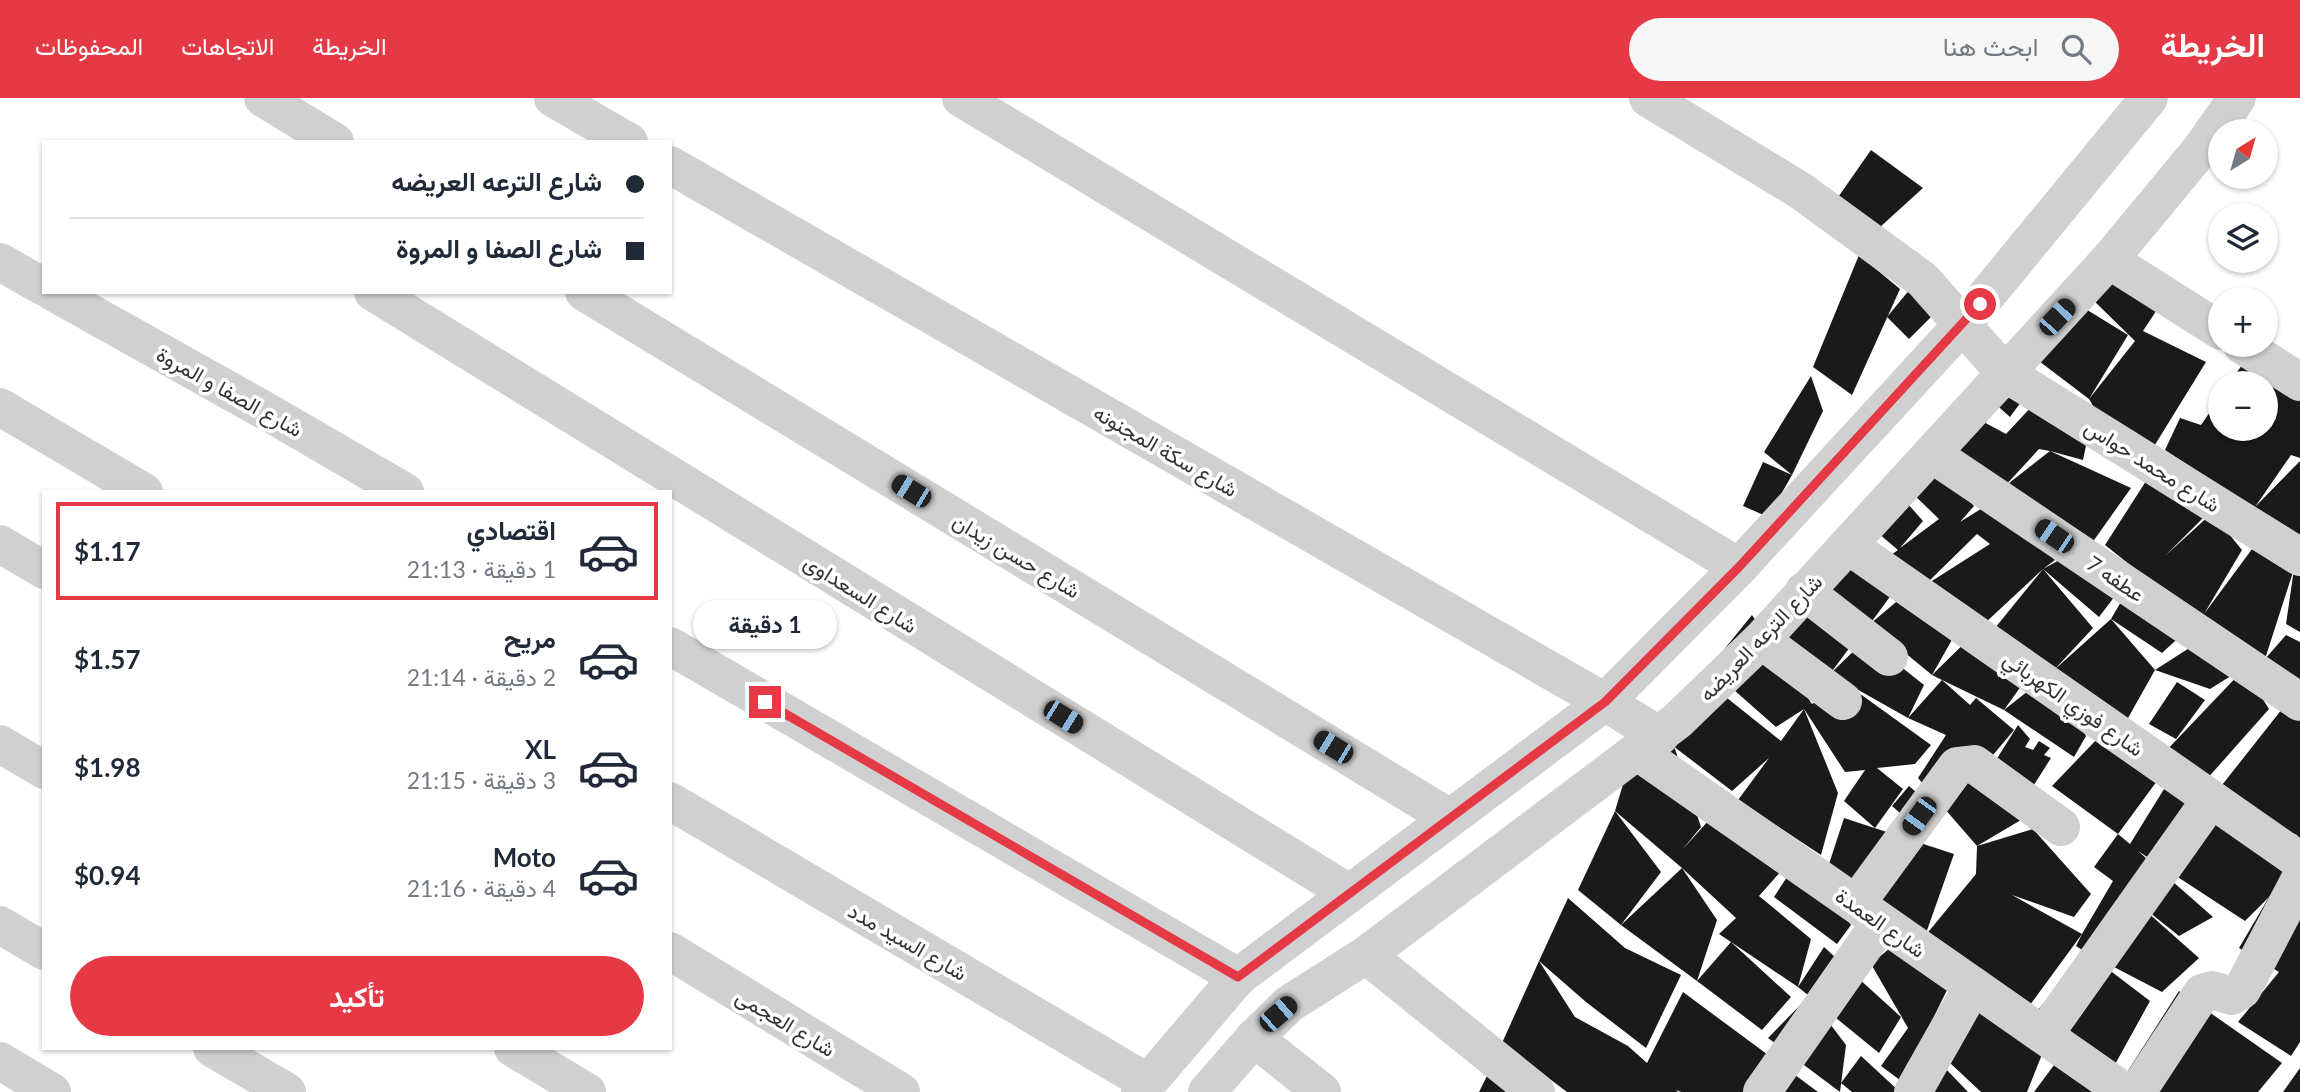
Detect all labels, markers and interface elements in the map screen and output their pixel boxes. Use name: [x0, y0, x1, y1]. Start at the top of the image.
search box: [1629, 18, 2119, 81]
text: الخريطة: [2161, 24, 2265, 64]
text: ابحث هنا: [1943, 30, 2039, 62]
icon: search: [2057, 30, 2095, 68]
text: المحفوظات: [35, 31, 143, 60]
text: الاتجاهات: [181, 31, 274, 60]
text: الخريطة: [312, 31, 387, 60]
north arrow: [2208, 119, 2278, 189]
map controls: [2208, 119, 2278, 441]
text: شارع الترعه العريضه: [391, 165, 602, 197]
button: layers: [2208, 203, 2278, 273]
text: شارع الصفا و المروة: [396, 232, 602, 264]
button: +: [2208, 287, 2278, 357]
route start: [1964, 288, 1996, 320]
car: [2035, 294, 2080, 340]
street label: شارع الصفا و المروة: [151, 341, 307, 444]
button: −: [2208, 371, 2278, 441]
street label: شارع سكة المجنونه: [1088, 399, 1242, 504]
street label: شارع محمد حواس: [2079, 413, 2225, 519]
car: [888, 471, 935, 511]
street label: شارع حسن زيدان: [947, 507, 1085, 605]
text: اقتصادي: [467, 514, 556, 546]
car: [2031, 516, 2078, 556]
icon: car: [577, 520, 640, 583]
text: $1.17: [74, 535, 141, 567]
street label: شارع السعداوى: [798, 548, 922, 640]
street label: عطفه 7: [2082, 550, 2150, 606]
text: 1 دقيقة · 21:13: [407, 555, 556, 583]
street label: شارع الترعه العريضه: [1693, 569, 1829, 708]
callout: 1 دقيقة: [693, 601, 837, 650]
text: 1 دقيقة: [728, 610, 802, 638]
text: مريح: [504, 622, 556, 654]
icon: car: [577, 628, 640, 691]
text: $1.57: [74, 643, 141, 675]
street label: شارع فوزي الكهربائي: [1996, 645, 2149, 766]
text: 2 دقيقة · 21:14: [407, 663, 556, 691]
route end: [749, 686, 781, 718]
car: [1040, 697, 1087, 737]
car: [1310, 727, 1357, 767]
text: XL: [525, 733, 556, 765]
icon: car: [577, 736, 640, 799]
text: $1.98: [74, 751, 141, 783]
text: 3 دقيقة · 21:15: [407, 766, 556, 794]
car: [1899, 793, 1940, 839]
text: Moto: [493, 841, 556, 873]
icon: car: [577, 844, 640, 907]
text: $0.94: [74, 859, 141, 891]
text: 4 دقيقة · 21:16: [407, 874, 556, 902]
street label: شارع العمدة: [1830, 882, 1931, 964]
street label: شارع السيد مدد: [843, 897, 972, 988]
button: تأكيد: [70, 956, 644, 1036]
street label: شارع العجمى: [731, 983, 840, 1064]
car: [1256, 992, 1301, 1036]

